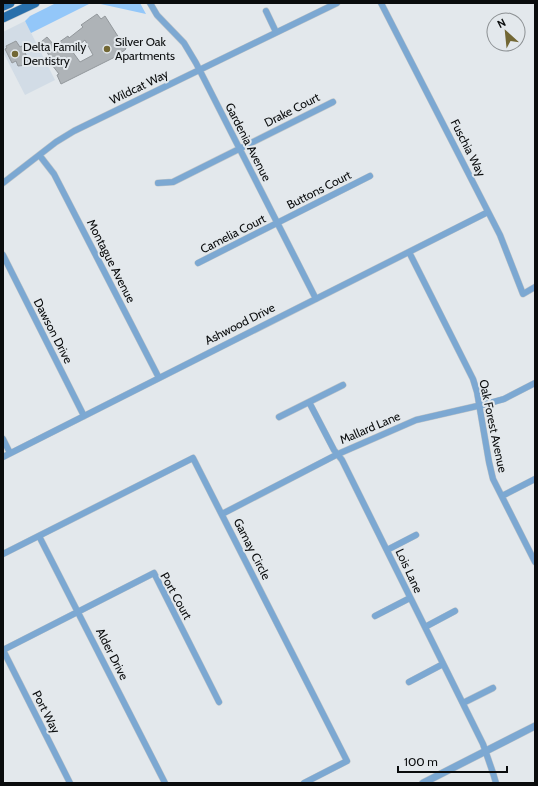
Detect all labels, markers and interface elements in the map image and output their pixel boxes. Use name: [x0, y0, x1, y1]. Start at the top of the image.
north arrow: [486, 12, 526, 52]
text: N: [495, 15, 508, 31]
place label: Silver Oak Apartments: [115, 34, 175, 63]
place label: Delta Family Dentistry: [23, 39, 86, 68]
marker: Silver Oak Apartments: [102, 44, 112, 54]
marker: Delta Family Dentistry: [10, 49, 20, 59]
street label: Wildcat Way: [107, 66, 171, 107]
street label: Drake Court: [262, 89, 322, 130]
street label: Gardenia Avenue: [222, 100, 275, 184]
street label: Fuschia Way: [448, 117, 489, 179]
street label: Buttons Court: [284, 167, 354, 212]
street label: Camelia Court: [197, 211, 268, 256]
street label: Montague Avenue: [84, 216, 139, 305]
street label: Dawson Drive: [31, 296, 76, 366]
street label: Ashwood Drive: [202, 299, 277, 348]
street label: Oak Forest Avenue: [476, 378, 511, 474]
street label: Mallard Lane: [337, 408, 402, 447]
street label: Gamay Circle: [231, 516, 274, 582]
street label: Lois Lane: [393, 546, 426, 595]
street label: Port Court: [157, 569, 196, 622]
street label: Alder Drive: [93, 625, 132, 682]
street label: Port Way: [29, 688, 64, 736]
scale bar: [398, 748, 507, 774]
text: 100 m: [404, 754, 438, 769]

